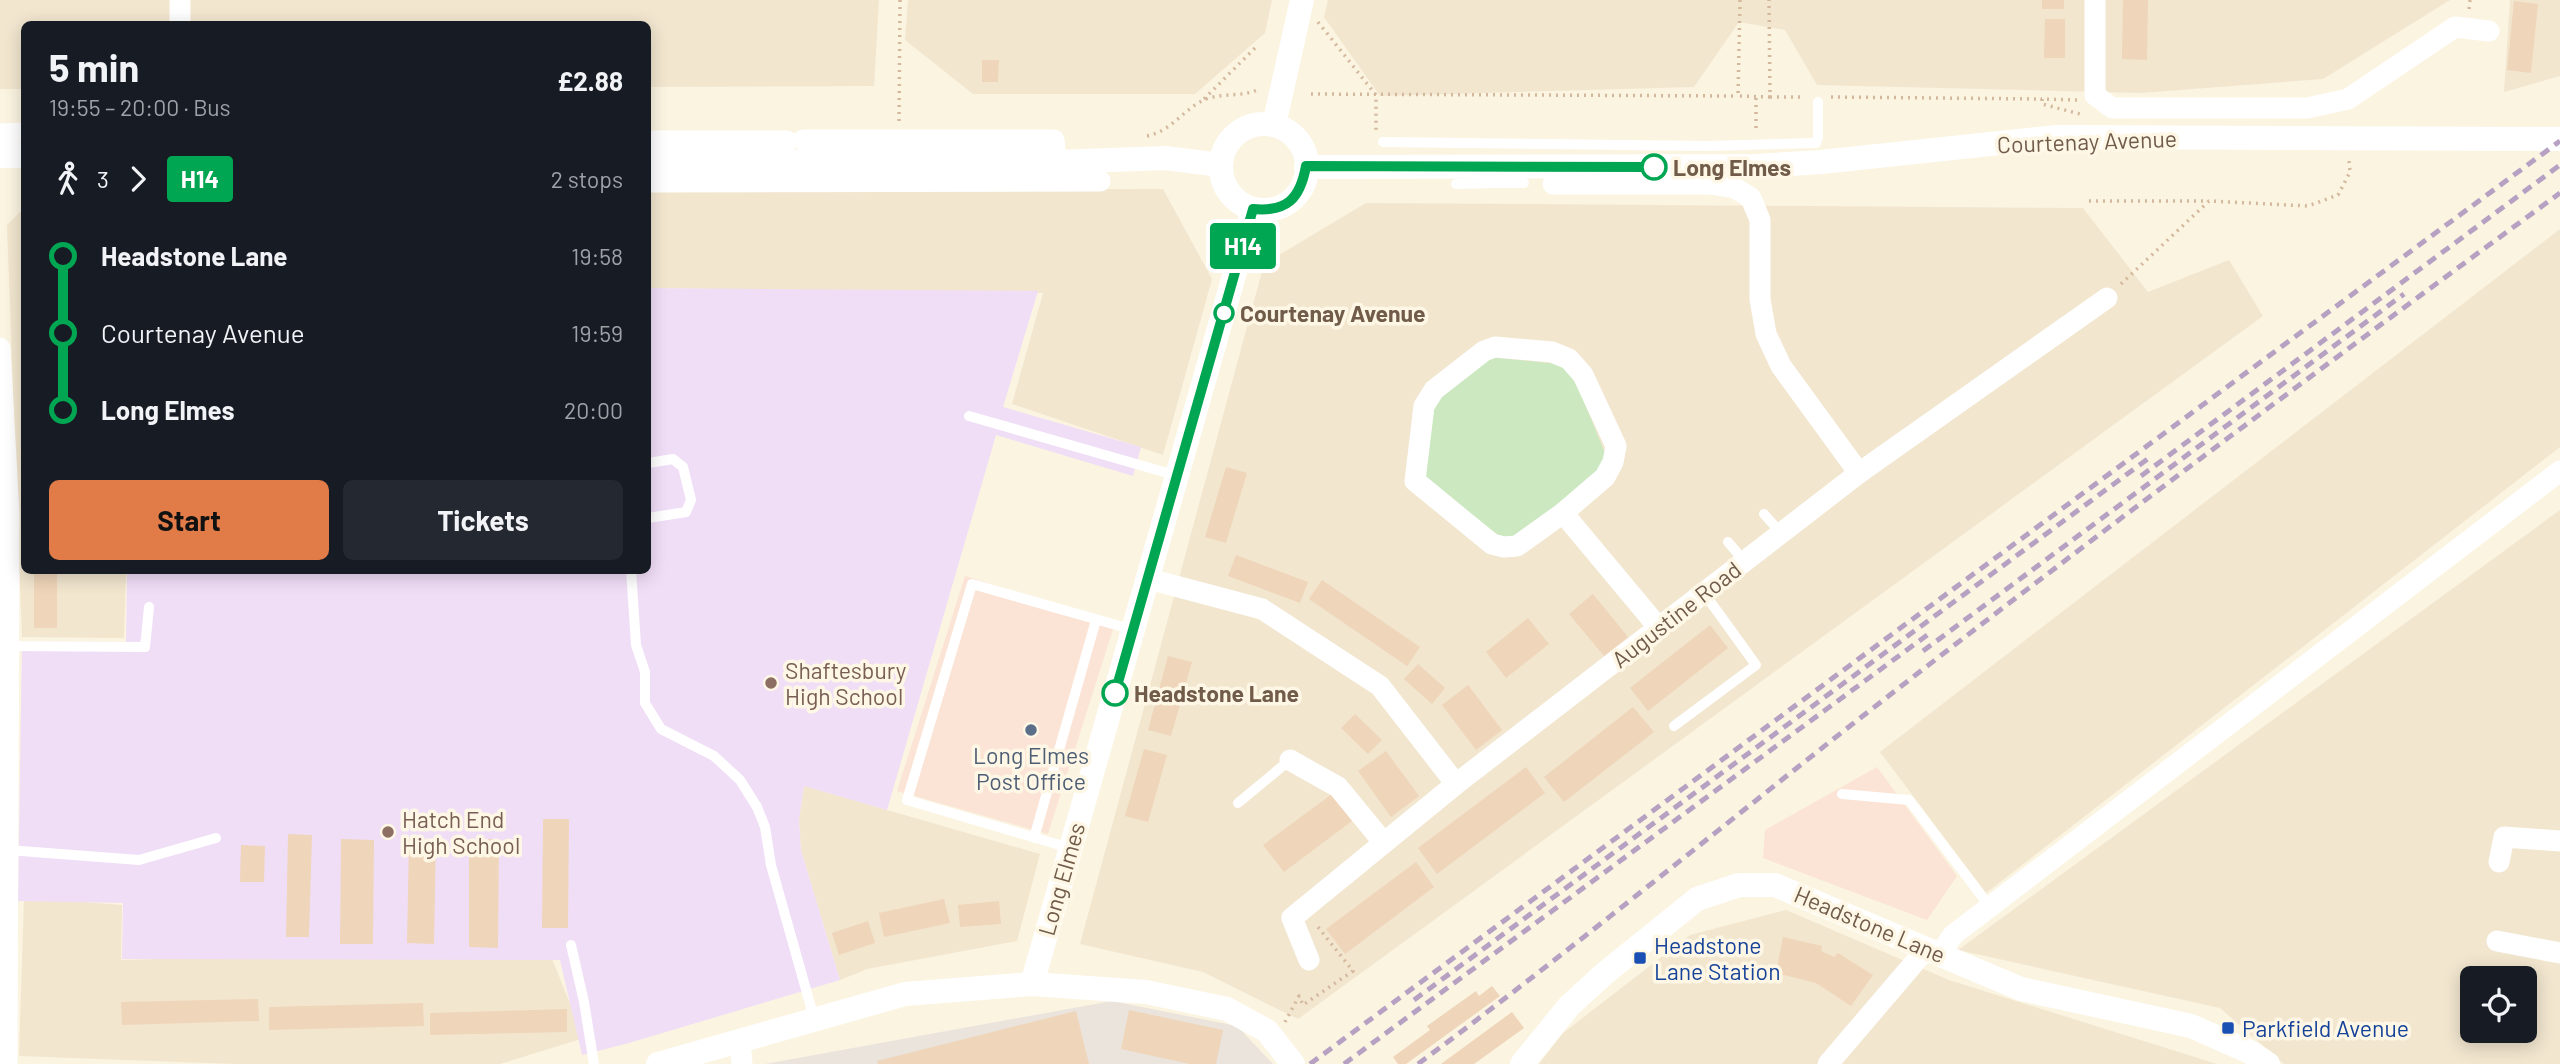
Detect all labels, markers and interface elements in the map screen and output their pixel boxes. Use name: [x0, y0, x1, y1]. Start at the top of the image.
text: 5 min: [49, 44, 139, 90]
text: £2.88: [557, 65, 623, 96]
text: 19:55 – 20:00 · Bus: [49, 93, 231, 121]
street label: Courtenay Avenue: [1997, 124, 2177, 158]
place label: Long Elmes: [1673, 153, 1791, 181]
marker: Long Elmes: [1641, 154, 1667, 180]
icon: walk: [49, 160, 87, 198]
icon: forward: [119, 160, 157, 198]
text: H14: [181, 164, 219, 193]
text: 3: [97, 165, 109, 193]
text: 2 stops: [551, 165, 623, 193]
line badge: H14: [1203, 223, 1283, 269]
text: H14: [1224, 231, 1262, 260]
text: Headstone Lane: [101, 240, 288, 271]
text: 19:58: [571, 242, 623, 270]
place label: Courtenay Avenue: [1240, 299, 1426, 327]
marker: Courtenay Avenue: [1214, 303, 1234, 323]
text: Courtenay Avenue: [101, 317, 305, 348]
text: 19:59: [571, 319, 623, 347]
text: Long Elmes: [101, 394, 234, 425]
text: 20:00: [564, 396, 623, 424]
button: Start: [49, 480, 329, 560]
button: Tickets: [343, 480, 623, 560]
street label: Augustine Road: [1606, 555, 1746, 673]
place label: Shaftesbury High School: [785, 656, 907, 710]
marker: Shaftesbury High School: [763, 675, 779, 691]
place label: Headstone Lane: [1134, 679, 1299, 707]
marker: Headstone Lane: [1102, 680, 1128, 706]
marker: Long Elmes Post Office: [1023, 722, 1039, 738]
place label: Long Elmes Post Office: [973, 741, 1089, 795]
place label: Hatch End High School: [402, 805, 520, 859]
street label: Long Elmes: [1032, 819, 1090, 939]
marker: Hatch End High School: [380, 824, 396, 840]
street label: Headstone Lane: [1790, 880, 1950, 968]
place label: Headstone Lane Station: [1654, 931, 1781, 985]
marker: Headstone Lane Station: [1632, 950, 1648, 966]
map controls: [2460, 966, 2537, 1043]
button: locate: [2460, 966, 2537, 1043]
place label: Parkfield Avenue: [2242, 1014, 2409, 1042]
marker: Parkfield Avenue: [2220, 1020, 2236, 1036]

